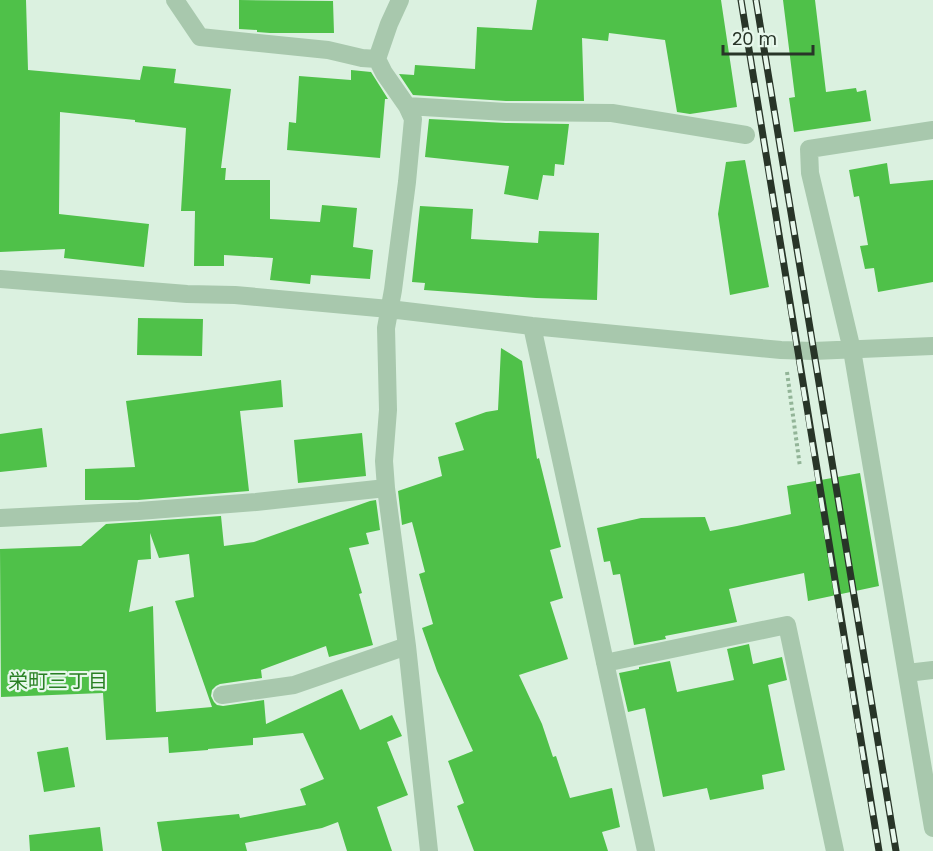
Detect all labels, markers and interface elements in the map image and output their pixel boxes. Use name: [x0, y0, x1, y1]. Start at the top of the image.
scale bar: [723, 18, 813, 56]
text: 20 m: [732, 26, 777, 51]
district label: 栄町三丁目: [8, 667, 108, 695]

